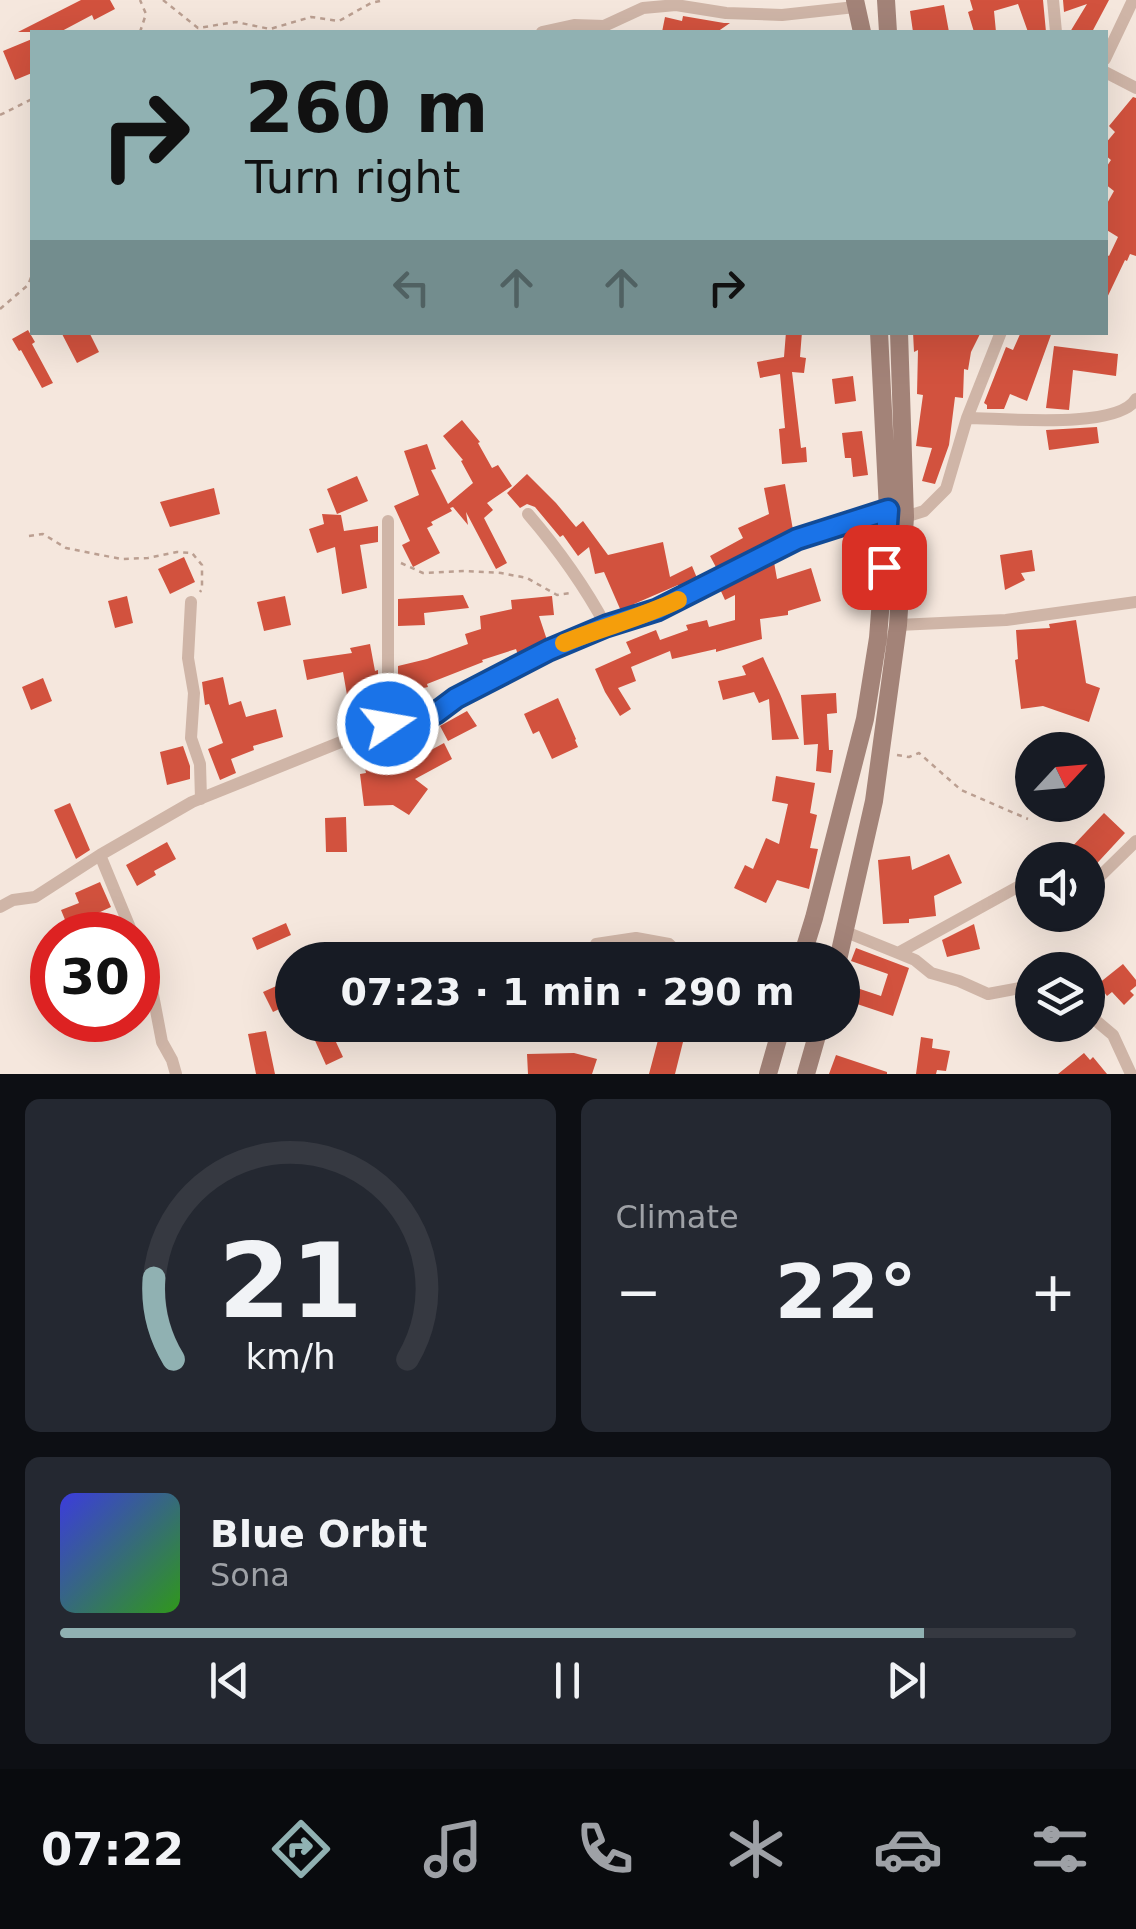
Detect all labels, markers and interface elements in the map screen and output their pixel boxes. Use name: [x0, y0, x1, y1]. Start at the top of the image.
text: 260 m: [245, 67, 488, 149]
icon: right: [80, 70, 210, 200]
text: Turn right: [245, 151, 460, 204]
icon: left: [384, 260, 439, 315]
icon: ahead: [489, 260, 544, 315]
icon: ahead: [594, 260, 649, 315]
icon: right: [699, 260, 754, 315]
pin: [842, 525, 927, 610]
icon: arrive: [857, 540, 912, 595]
position arrow: [336, 672, 440, 776]
north arrow: [1015, 732, 1105, 822]
map controls: [1015, 732, 1105, 1042]
button: sound: [1015, 842, 1105, 932]
speed limit sign: 30: [30, 912, 160, 1042]
button: layers: [1015, 952, 1105, 1042]
text: 07:23 · 1 min · 290 m: [340, 970, 795, 1014]
text: Climate: [616, 1198, 739, 1236]
text: 21: [218, 1220, 363, 1342]
text: 22°: [775, 1248, 917, 1336]
text: −: [616, 1260, 662, 1324]
text: +: [1030, 1260, 1076, 1324]
text: km/h: [245, 1336, 335, 1377]
text: Blue Orbit: [210, 1512, 427, 1556]
text: Sona: [210, 1556, 290, 1594]
icon: previous: [202, 1653, 257, 1708]
icon: pause: [540, 1653, 595, 1708]
icon: next: [879, 1653, 934, 1708]
icon: directions: [266, 1814, 336, 1884]
icon: music: [418, 1814, 488, 1884]
icon: phone: [570, 1814, 640, 1884]
icon: climate: [721, 1814, 791, 1884]
icon: car: [873, 1814, 943, 1884]
icon: filters: [1025, 1814, 1095, 1884]
text: 07:22: [41, 1823, 184, 1876]

